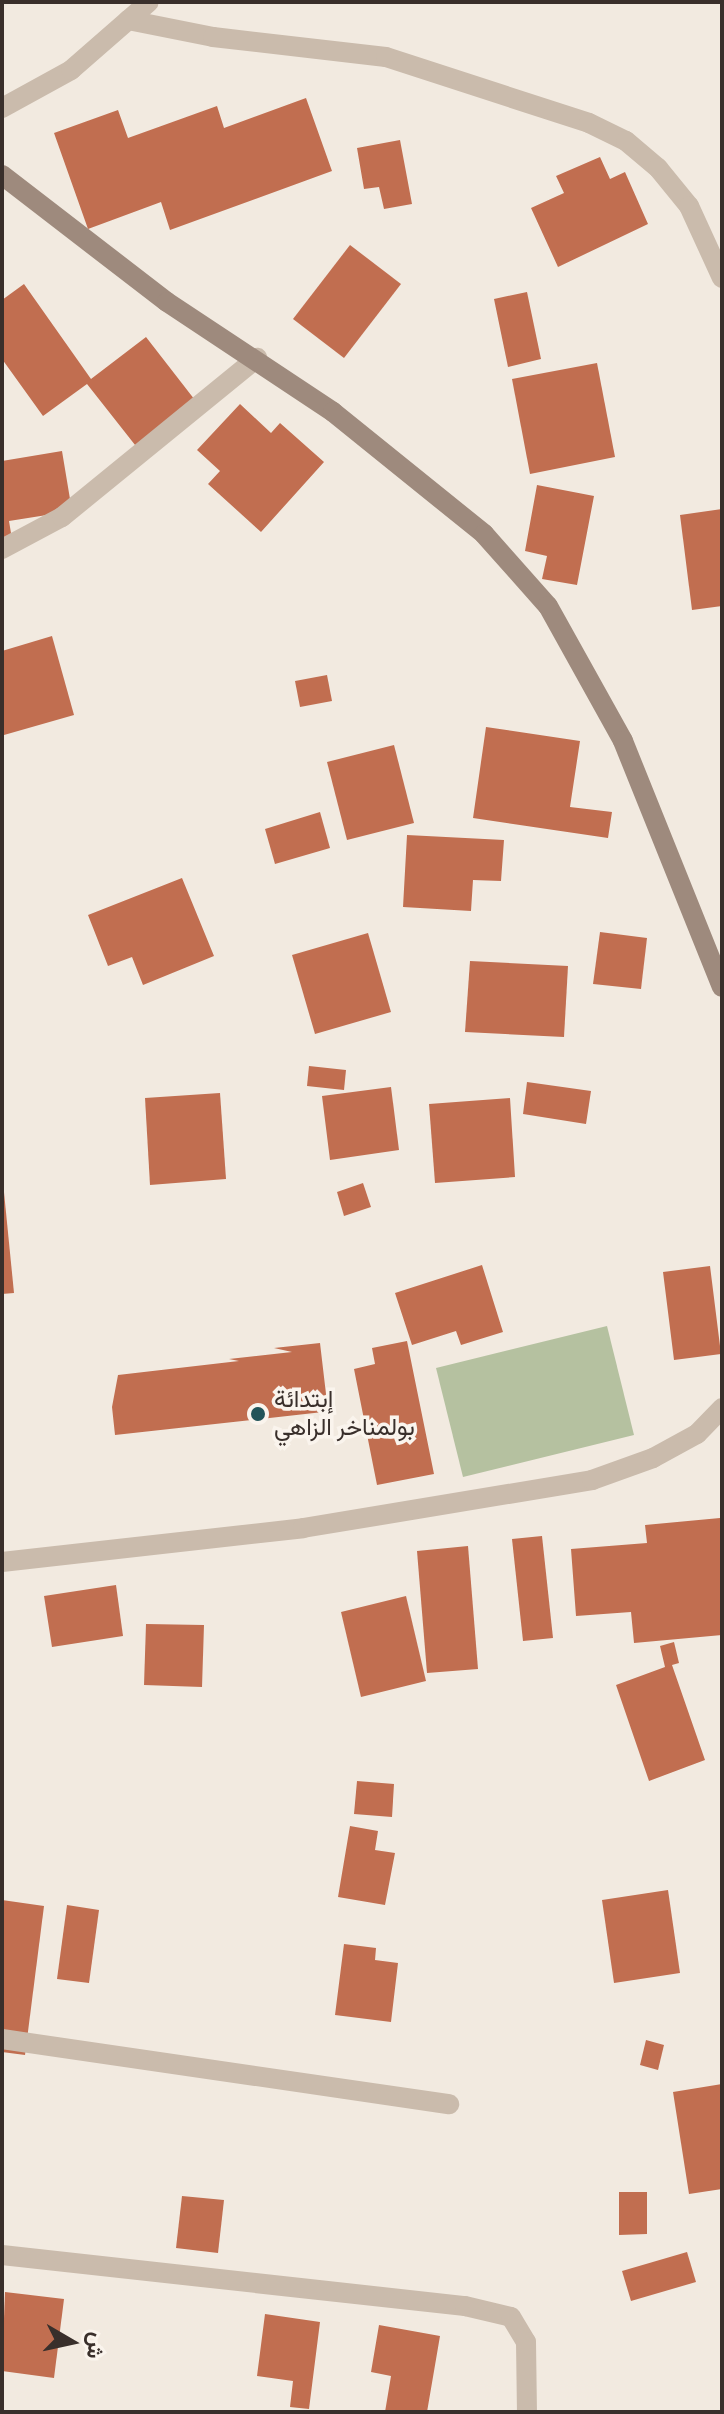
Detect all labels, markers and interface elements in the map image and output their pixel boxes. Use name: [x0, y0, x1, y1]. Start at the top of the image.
place label: إبتدائة بولمناخر الزاهي: [274, 1386, 415, 1442]
marker: إبتدائة بولمناخر الزاهي: [249, 1405, 267, 1423]
north arrow: [32, 2302, 112, 2382]
text: ش: [78, 2330, 114, 2361]

